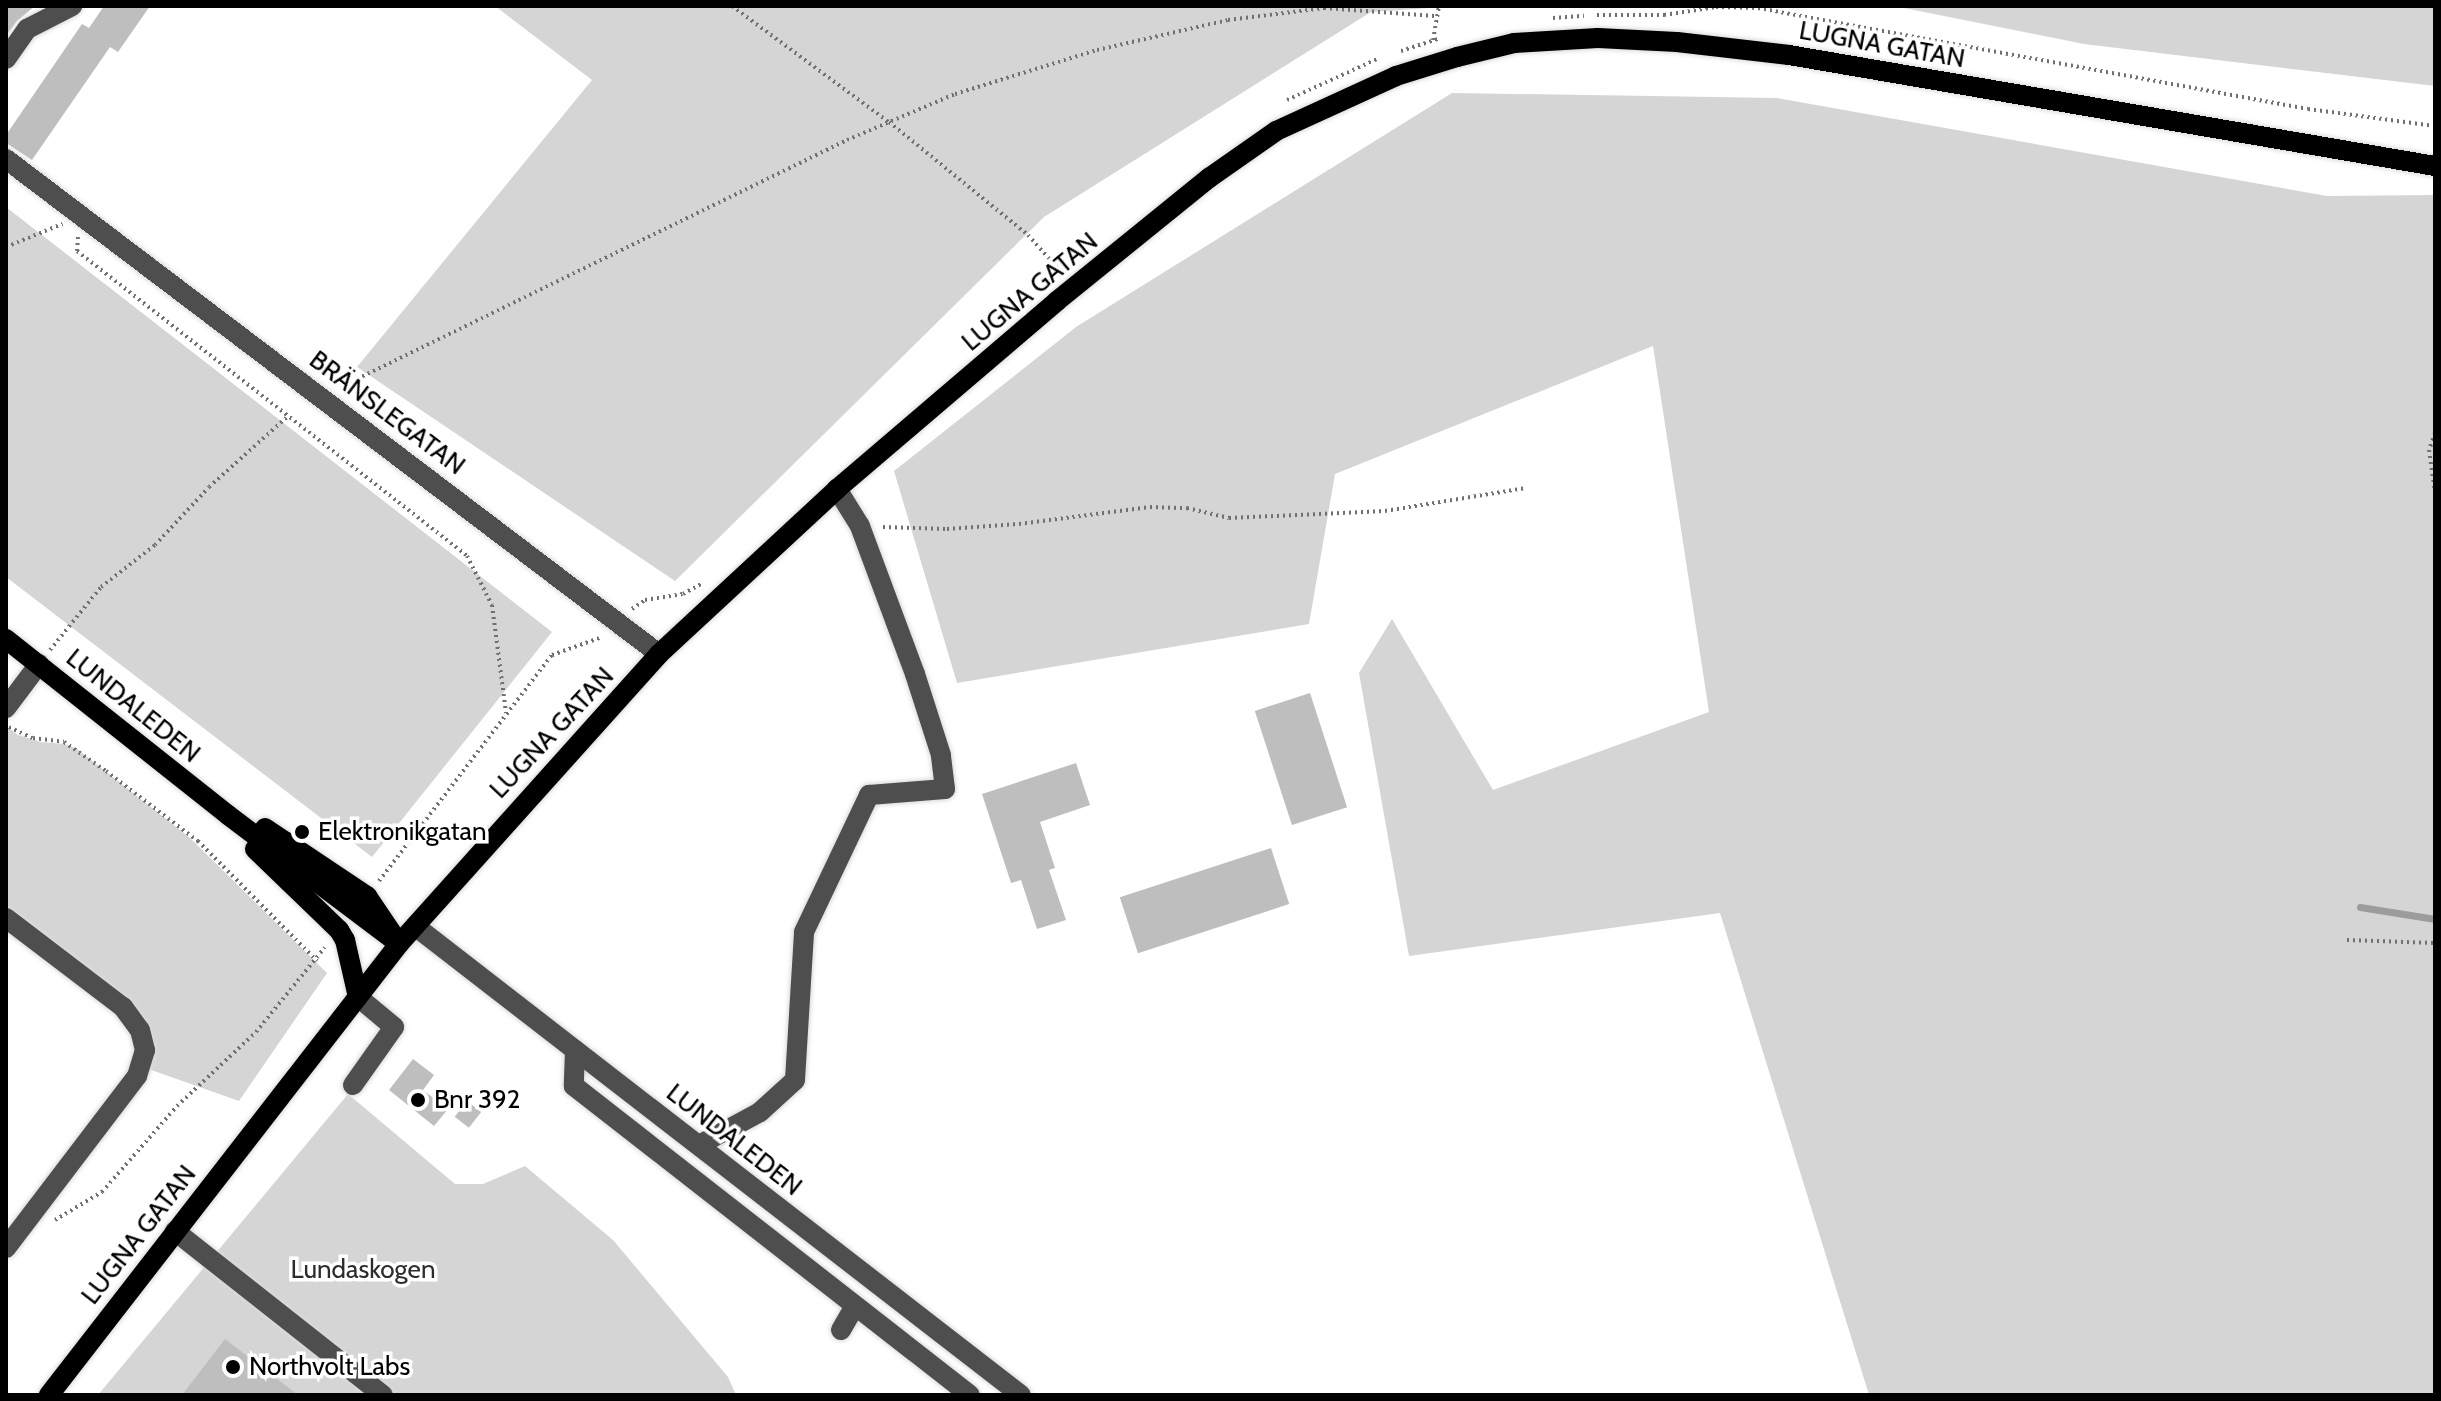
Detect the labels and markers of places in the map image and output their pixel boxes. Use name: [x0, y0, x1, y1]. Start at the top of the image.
place label: Elektronikgatan: [318, 816, 486, 848]
marker: Elektronikgatan: [293, 823, 311, 841]
place label: Bnr 392: [434, 1084, 520, 1116]
marker: Bnr 392: [409, 1091, 427, 1109]
place label: Northvolt Labs: [249, 1351, 410, 1383]
marker: Northvolt Labs: [224, 1358, 242, 1376]

